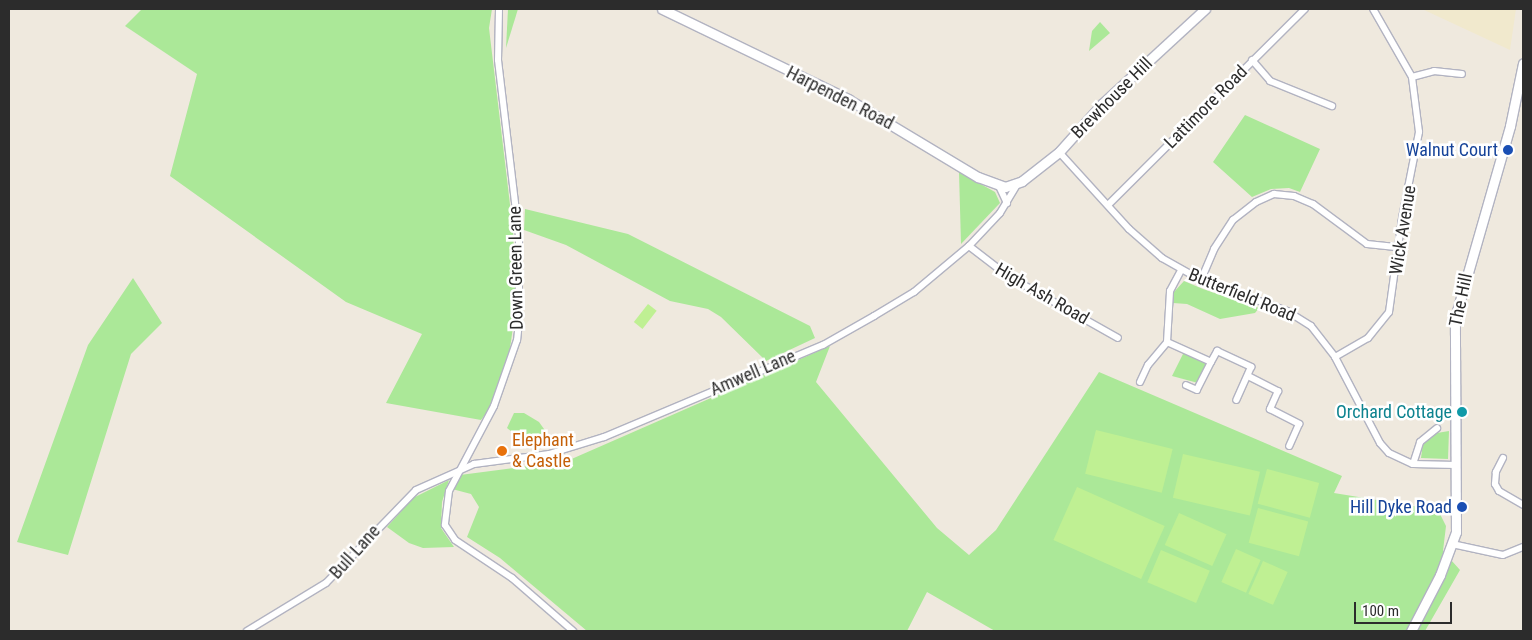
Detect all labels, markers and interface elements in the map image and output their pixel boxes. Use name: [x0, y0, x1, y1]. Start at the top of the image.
street label: Brewhouse Hill: [1067, 53, 1157, 143]
street label: Lattimore Road: [1160, 61, 1252, 153]
street label: Harpenden Road: [783, 62, 897, 134]
place label: Walnut Court: [1406, 139, 1498, 161]
marker: Walnut Court: [1502, 144, 1514, 156]
street label: Wick Avenue: [1385, 184, 1421, 276]
street label: Down Green Lane: [504, 206, 528, 330]
street label: High Ash Road: [991, 259, 1093, 329]
street label: Butterfield Road: [1185, 264, 1299, 326]
street label: The Hill: [1445, 271, 1477, 329]
street label: Amwell Lane: [707, 345, 799, 401]
place label: Orchard Cottage: [1336, 401, 1452, 423]
marker: Orchard Cottage: [1456, 406, 1468, 418]
place label: Elephant & Castle: [512, 430, 574, 472]
marker: Elephant & Castle: [496, 445, 508, 457]
place label: Hill Dyke Road: [1350, 496, 1452, 518]
marker: Hill Dyke Road: [1456, 501, 1468, 513]
street label: Bull Lane: [325, 521, 385, 583]
scale bar: [1357, 592, 1454, 624]
text: 100 m: [1362, 602, 1399, 620]

